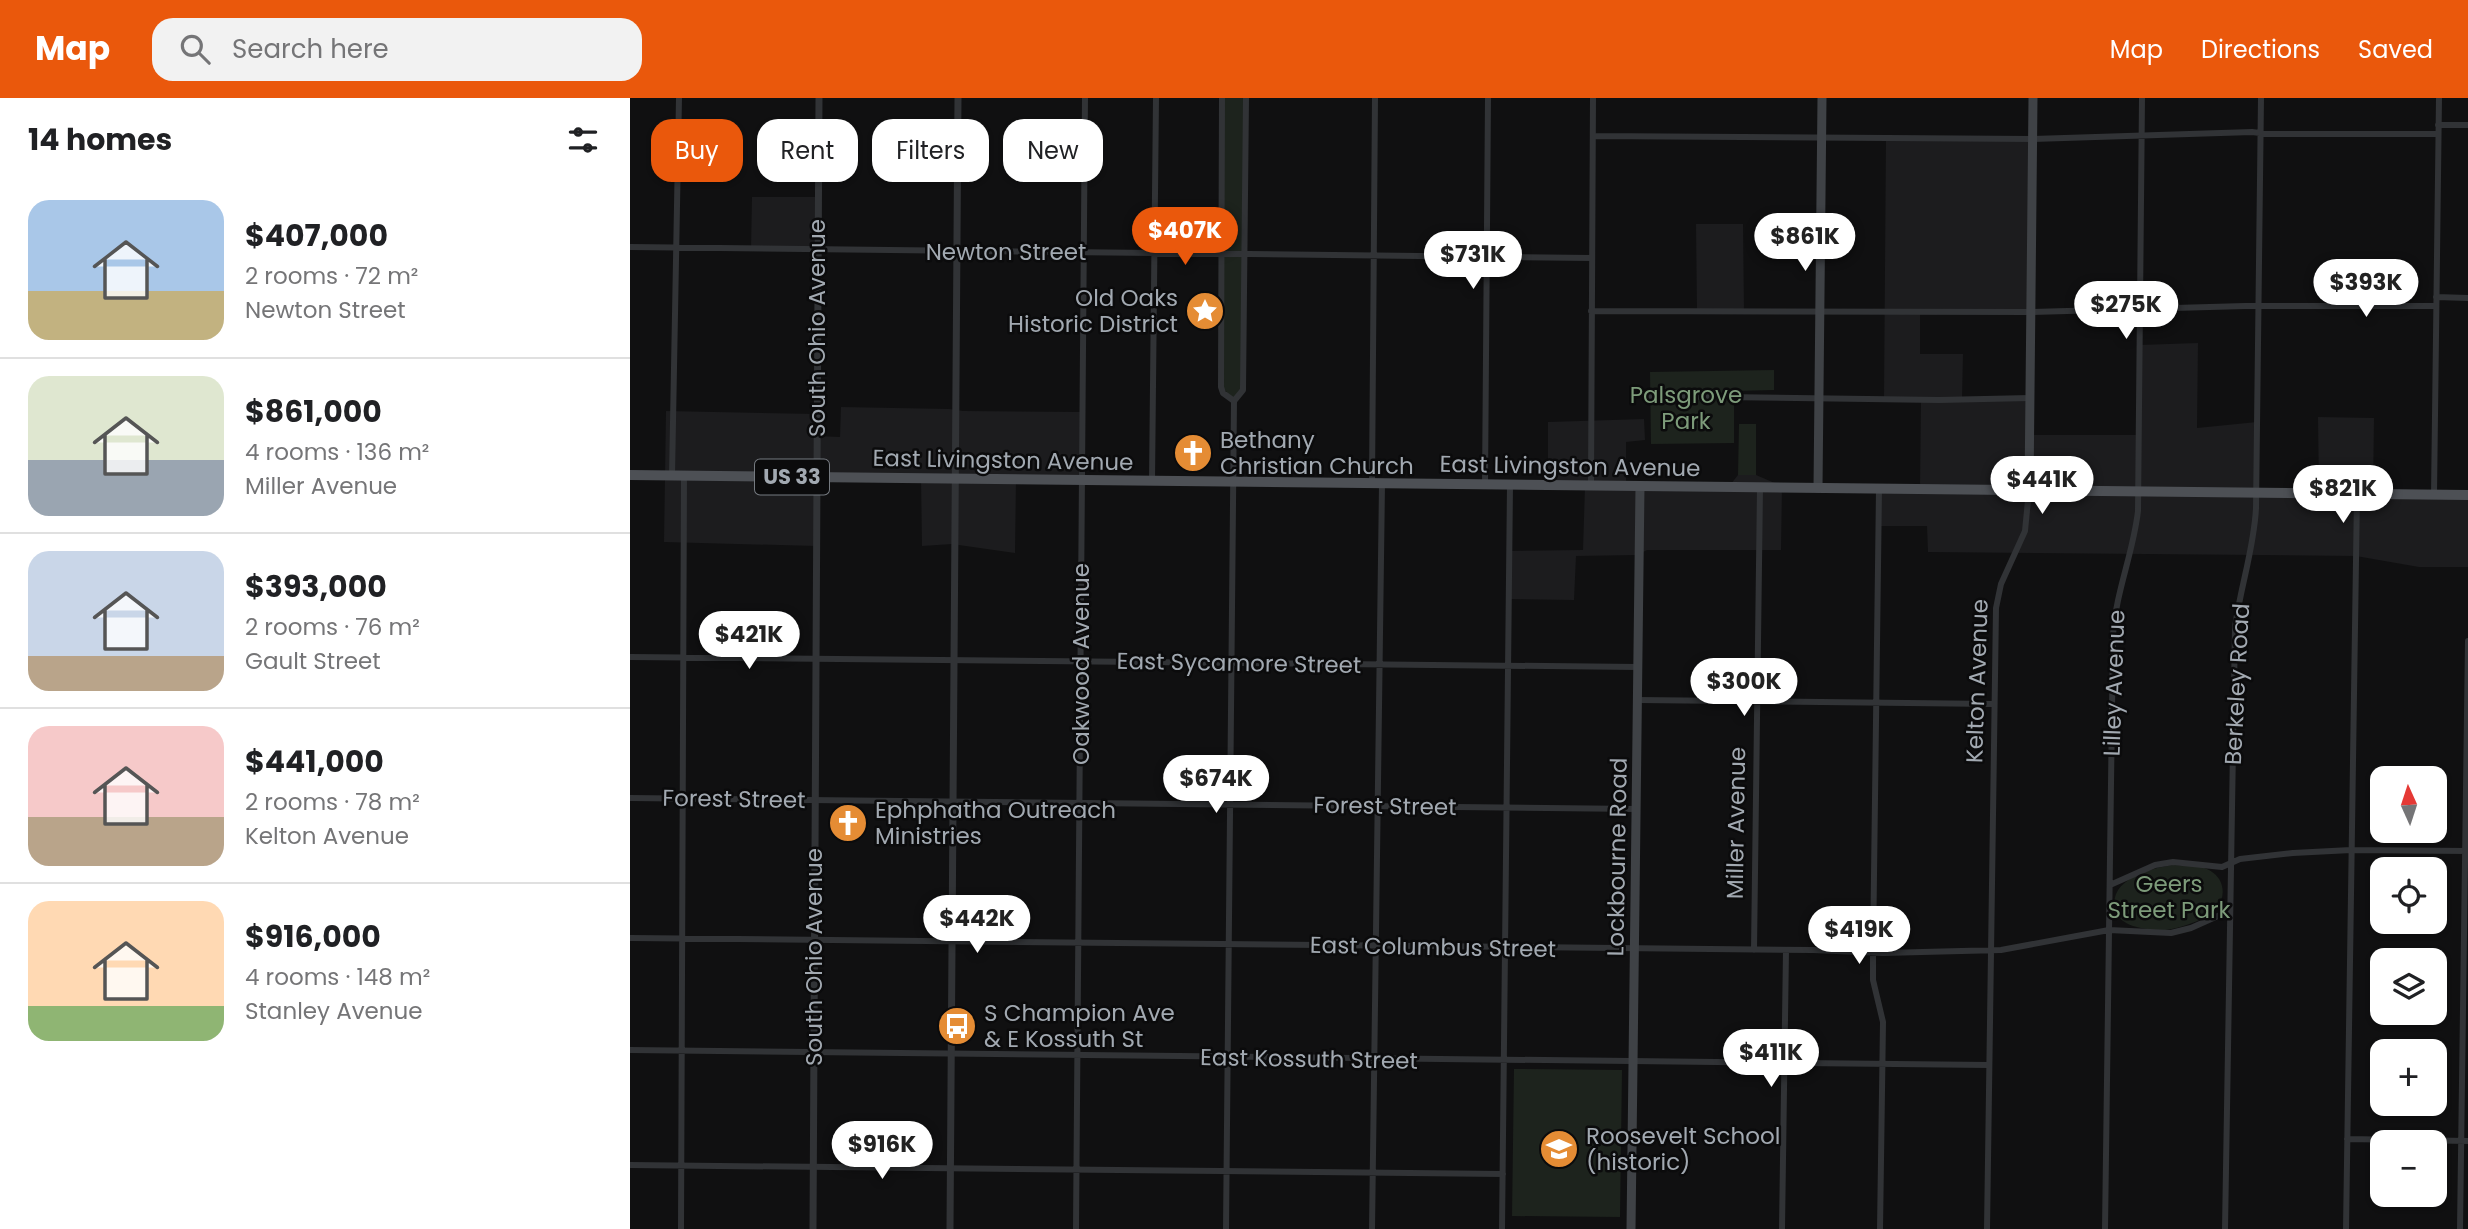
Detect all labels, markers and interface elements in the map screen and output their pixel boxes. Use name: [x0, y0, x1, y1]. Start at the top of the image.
search box: [152, 18, 642, 81]
text: Map: [35, 25, 110, 72]
icon: search: [176, 30, 214, 68]
text: Search here: [232, 31, 389, 67]
text: Map: [2110, 33, 2163, 66]
text: Directions: [2201, 33, 2320, 66]
text: Saved: [2358, 33, 2433, 66]
text: 14 homes: [28, 118, 172, 161]
chip: Buy: [651, 119, 743, 182]
chip: Rent: [757, 119, 858, 182]
chip: Filters: [872, 119, 989, 182]
chip: New: [1003, 119, 1103, 182]
icon: filters: [564, 121, 602, 159]
pin: $407K: [1136, 208, 1234, 267]
text: $407,000: [245, 214, 388, 257]
text: $407K: [1148, 214, 1222, 246]
pin: $861K: [1756, 214, 1854, 273]
street label: South Ohio Avenue: [801, 219, 833, 437]
text: $861K: [1770, 220, 1840, 252]
icon: home: [84, 228, 168, 312]
pin: $731K: [1424, 232, 1522, 291]
street label: Newton Street: [926, 236, 1086, 268]
text: $731K: [1440, 238, 1506, 270]
text: 2 rooms · 72 m²: [245, 260, 418, 292]
pin: $393K: [2317, 260, 2415, 319]
text: $393K: [2329, 266, 2403, 298]
place label: Old Oaks Historic District: [1008, 282, 1178, 340]
pin: $275K: [2077, 282, 2175, 341]
text: $275K: [2090, 288, 2162, 320]
place icon: Old Oaks Historic District: [1184, 290, 1226, 332]
text: Newton Street: [245, 294, 406, 326]
park label: Palsgrove Park: [1630, 379, 1742, 437]
text: $861,000: [245, 390, 382, 433]
icon: home: [84, 404, 168, 488]
place label: Bethany Christian Church: [1220, 424, 1414, 482]
church icon: Bethany Christian Church: [1172, 432, 1214, 474]
text: 4 rooms · 136 m²: [245, 436, 429, 468]
street label: East Livingston Avenue: [872, 442, 1134, 478]
street label: East Livingston Avenue: [1439, 448, 1701, 484]
pin: $441K: [1993, 456, 2091, 516]
road number: US 33: [755, 460, 829, 494]
text: $441K: [2007, 463, 2077, 495]
pin: $821K: [2294, 466, 2392, 525]
text: Miller Avenue: [245, 470, 397, 502]
text: $821K: [2309, 472, 2377, 504]
street label: Oakwood Avenue: [1065, 563, 1097, 765]
text: $393,000: [245, 565, 387, 608]
icon: home: [84, 579, 168, 663]
street label: Kelton Avenue: [1958, 598, 1996, 764]
street label: Berkeley Road: [2217, 602, 2257, 766]
street label: Lilley Avenue: [2095, 609, 2133, 757]
text: 2 rooms · 76 m²: [245, 611, 420, 643]
pin: $421K: [700, 612, 798, 671]
text: $421K: [715, 618, 783, 650]
text: Gault Street: [245, 645, 381, 677]
street label: East Sycamore Street: [1116, 645, 1362, 681]
pin: $300K: [1695, 658, 1793, 718]
text: $300K: [1706, 665, 1782, 697]
text: $441,000: [245, 740, 384, 783]
street label: Miller Avenue: [1719, 747, 1753, 899]
icon: home: [84, 754, 168, 838]
pin: $674K: [1167, 756, 1265, 815]
street label: Lockbourne Road: [1599, 757, 1635, 957]
text: $674K: [1179, 762, 1253, 794]
north arrow: [2370, 766, 2446, 844]
map controls: [2370, 766, 2447, 1207]
street label: Forest Street: [662, 782, 806, 816]
text: 2 rooms · 78 m²: [245, 786, 420, 818]
street label: Forest Street: [1313, 789, 1457, 823]
place label: Ephphatha Outreach Ministries: [875, 794, 1116, 852]
church icon: Ephphatha Outreach Ministries: [827, 802, 869, 844]
text: Kelton Avenue: [245, 820, 409, 852]
street label: South Ohio Avenue: [798, 848, 830, 1066]
button: locate: [2370, 857, 2447, 934]
park label: Geers Street Park: [2108, 868, 2231, 926]
pin: $442K: [928, 896, 1026, 955]
text: $442K: [939, 902, 1015, 934]
pin: $419K: [1810, 906, 1908, 966]
text: $419K: [1824, 913, 1894, 945]
text: $916,000: [245, 915, 381, 958]
icon: home: [84, 929, 168, 1013]
street label: East Columbus Street: [1310, 929, 1556, 965]
button: layers: [2370, 948, 2447, 1025]
text: 4 rooms · 148 m²: [245, 961, 430, 993]
text: Stanley Avenue: [245, 995, 423, 1027]
place label: S Champion Ave & E Kossuth St: [984, 997, 1175, 1055]
bus stop icon: S Champion Ave & E Kossuth St: [936, 1005, 978, 1047]
pin: $411K: [1722, 1030, 1820, 1089]
text: $411K: [1739, 1036, 1803, 1068]
button: +: [2370, 1039, 2447, 1116]
street label: East Kossuth Street: [1200, 1041, 1418, 1077]
place label: Roosevelt School (historic): [1586, 1120, 1780, 1178]
pin: $916K: [833, 1122, 931, 1181]
text: $916K: [848, 1128, 916, 1160]
school or university icon: Roosevelt School (historic): [1538, 1128, 1580, 1170]
button: −: [2370, 1130, 2447, 1207]

